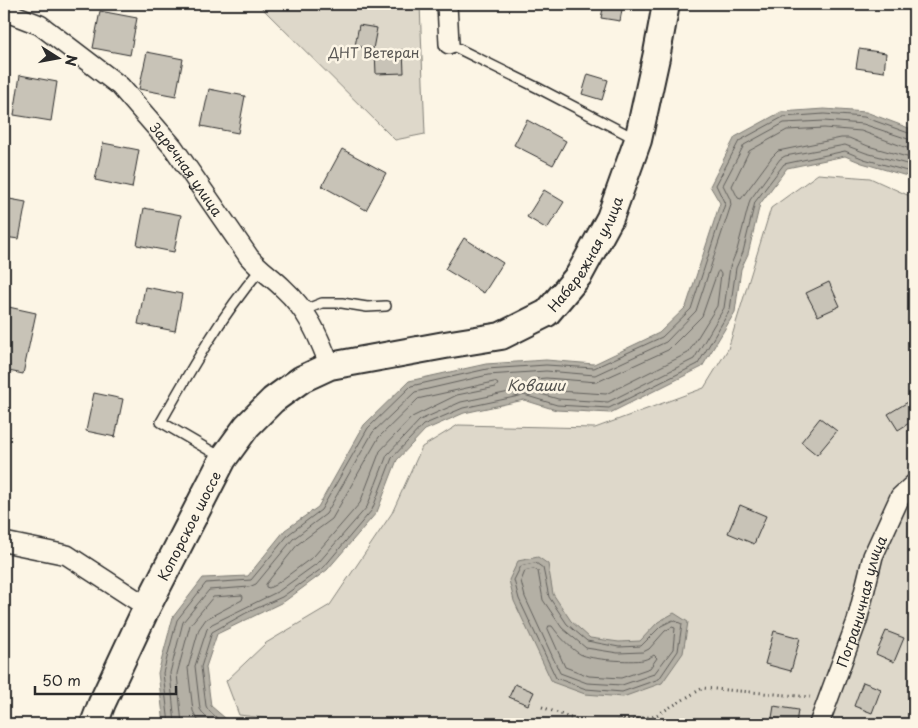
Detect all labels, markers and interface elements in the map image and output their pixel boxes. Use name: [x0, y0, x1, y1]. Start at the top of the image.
north arrow: [32, 32, 82, 82]
park label: ДНТ Ветеран: [327, 42, 420, 63]
text: N: [60, 53, 83, 68]
street label: Заречная улица: [145, 118, 228, 220]
street label: Набережная улица: [542, 193, 627, 316]
water label: Коваши: [507, 373, 566, 396]
street label: Копорское шоссе: [152, 467, 226, 584]
street label: Пограничная улица: [830, 532, 892, 670]
scale bar: [35, 663, 176, 695]
text: 50 m: [42, 668, 81, 691]

